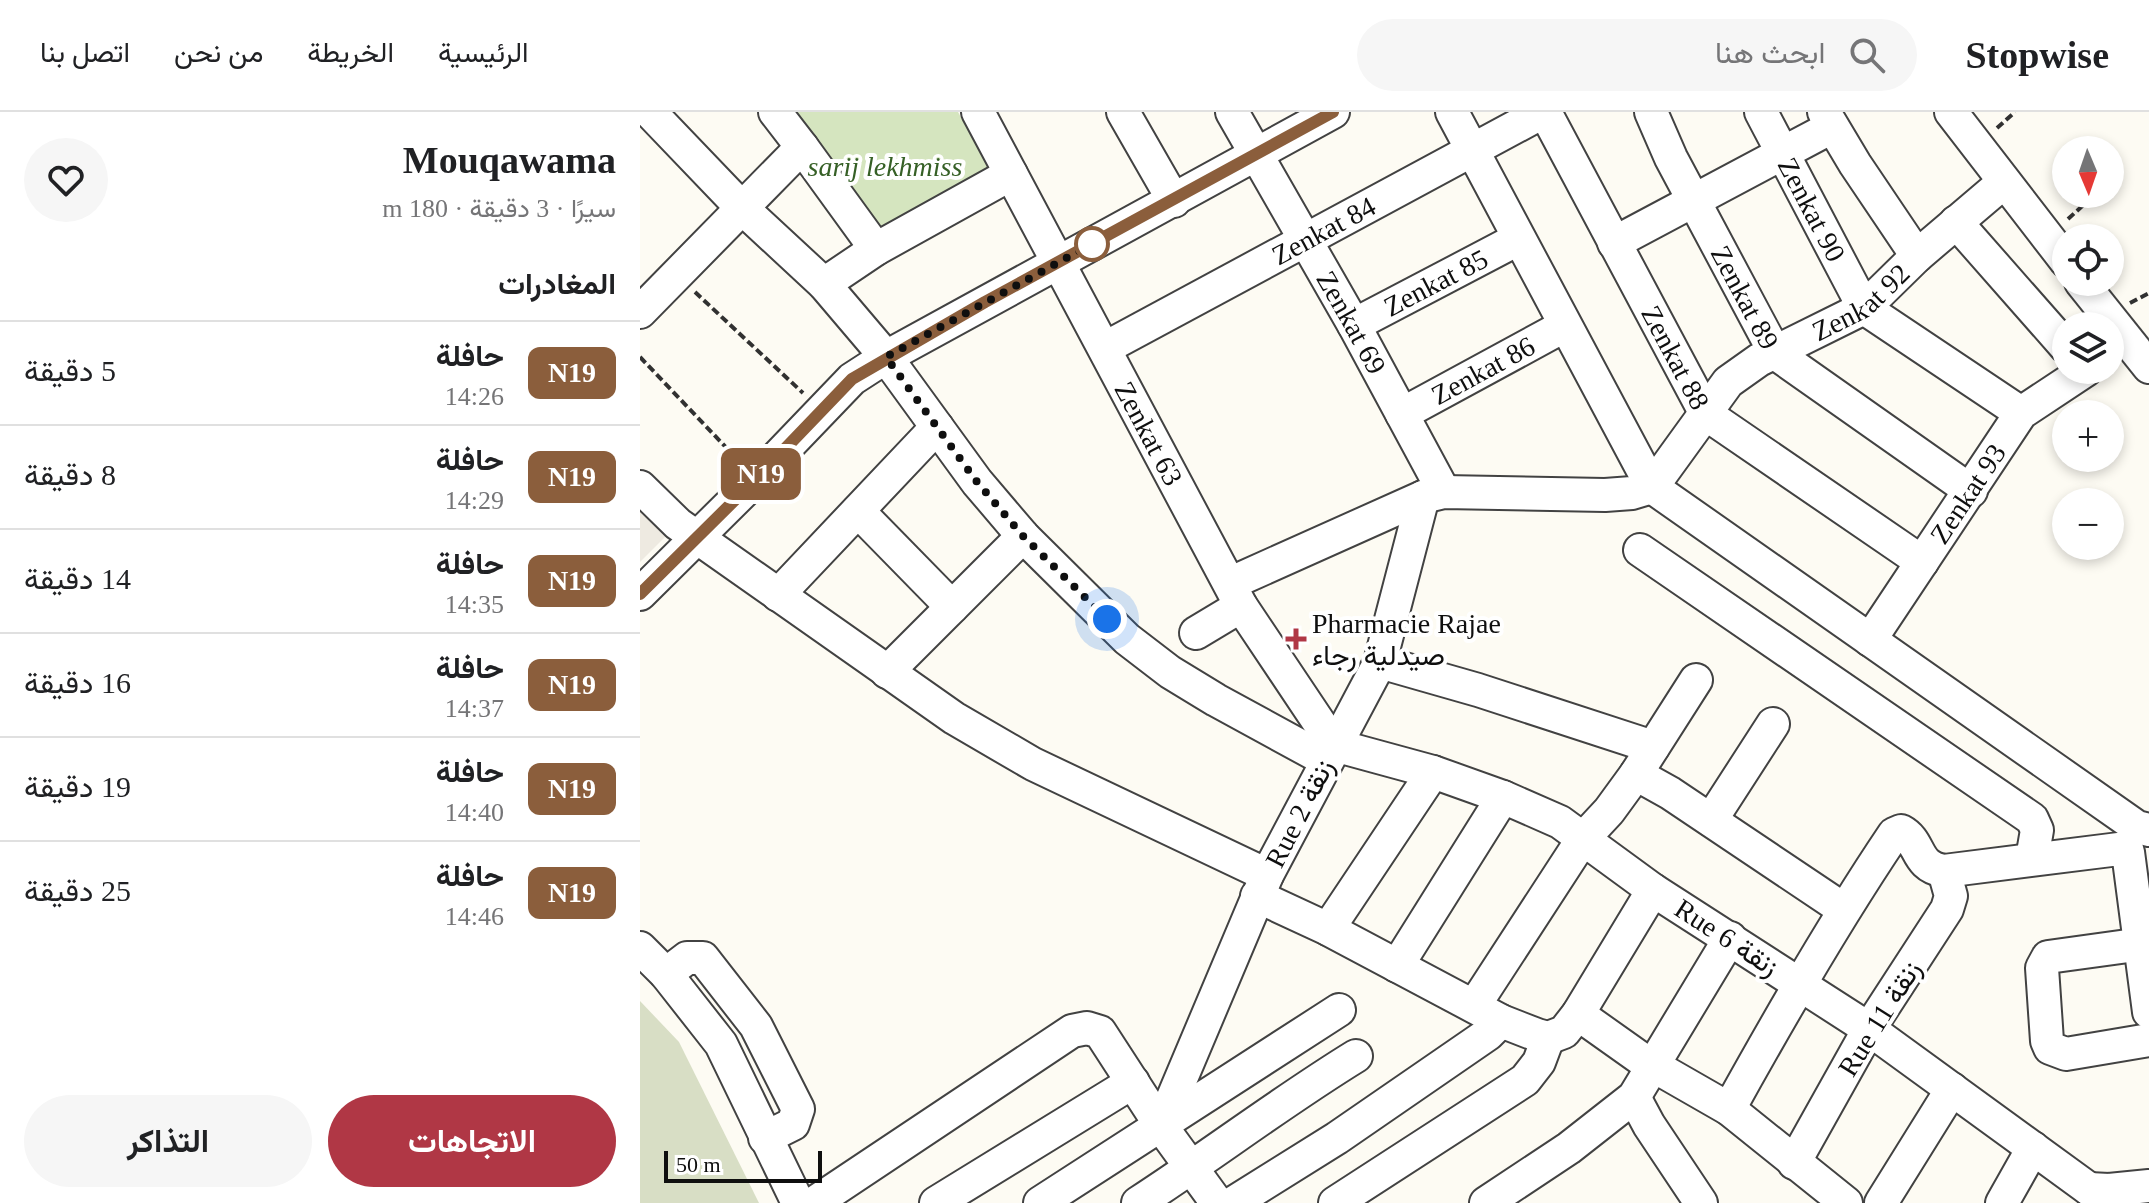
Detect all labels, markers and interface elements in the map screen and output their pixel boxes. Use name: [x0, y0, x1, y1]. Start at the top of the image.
search box: [1357, 19, 1917, 91]
icon: search: [1845, 33, 1889, 77]
text: Stopwise: [1965, 34, 2109, 76]
text: ابحث هنا: [1715, 36, 1825, 69]
text: اتصل بنا: [40, 37, 130, 68]
text: من نحن: [174, 37, 263, 68]
text: الخريطة: [307, 37, 394, 68]
text: الرئيسية: [438, 37, 528, 68]
north arrow: [2052, 136, 2124, 208]
map controls: [2052, 136, 2124, 560]
button: heart: [24, 138, 108, 222]
text: Mouqawama: [403, 139, 616, 181]
park label: sarij lekhmiss: [808, 151, 962, 182]
street label: Zenkat 90: [1772, 152, 1852, 267]
street label: Zenkat 84: [1267, 190, 1381, 271]
text: سيرًا · 3 دقيقة · 180 m: [382, 194, 616, 223]
button: locate: [2052, 224, 2124, 296]
unlabelled marker: [1075, 227, 1109, 261]
street label: Zenkat 89: [1705, 240, 1785, 355]
street label: Zenkat 85: [1379, 243, 1493, 323]
street label: Zenkat 92: [1807, 258, 1916, 347]
street label: Zenkat 69: [1310, 266, 1392, 379]
text: المغادرات: [498, 267, 616, 300]
street label: Zenkat 88: [1635, 301, 1716, 415]
button: layers: [2052, 312, 2124, 384]
street label: Zenkat 86: [1426, 330, 1540, 411]
text: حافلة: [436, 339, 504, 372]
text: 5 دقيقة: [24, 354, 116, 387]
text: N19: [548, 357, 596, 388]
street label: Zenkat 63: [1108, 376, 1189, 491]
text: 14:26: [445, 382, 504, 411]
button: +: [2052, 400, 2124, 472]
street label: Zenkat 93: [1924, 438, 2012, 549]
text: حافلة: [436, 443, 504, 476]
line badge: N19: [715, 448, 807, 500]
text: 8 دقيقة: [24, 458, 116, 491]
text: N19: [737, 458, 785, 489]
text: N19: [548, 461, 596, 492]
text: 14:29: [445, 486, 504, 515]
button: −: [2052, 488, 2124, 560]
text: حافلة: [436, 547, 504, 580]
text: 14 دقيقة: [24, 562, 131, 595]
text: N19: [548, 565, 596, 596]
text: 14:35: [445, 590, 504, 619]
your location: [1087, 599, 1127, 639]
place label: Pharmacie Rajae صيدلية رجاء: [1312, 608, 1501, 673]
marker: Pharmacie Rajae صيدلية رجاء: [1287, 630, 1305, 648]
text: حافلة: [436, 651, 504, 684]
text: 16 دقيقة: [24, 666, 131, 699]
text: N19: [548, 669, 596, 700]
text: 14:37: [445, 694, 504, 723]
street label: Rue 2 زنقة: [1259, 754, 1342, 873]
text: حافلة: [436, 755, 504, 788]
text: 19 دقيقة: [24, 770, 131, 803]
text: N19: [548, 773, 596, 804]
text: 14:40: [445, 798, 504, 827]
text: حافلة: [436, 859, 504, 892]
text: 25 دقيقة: [24, 874, 131, 907]
text: N19: [548, 877, 596, 908]
street label: Rue 6 زنقة: [1668, 892, 1784, 984]
text: 14:46: [445, 902, 504, 931]
street label: Rue 11 زنقة: [1832, 955, 1929, 1083]
button: التذاكر: [24, 1095, 312, 1187]
button: الاتجاهات: [328, 1095, 616, 1187]
scale bar: [664, 1147, 822, 1183]
text: 50 m: [676, 1152, 721, 1177]

